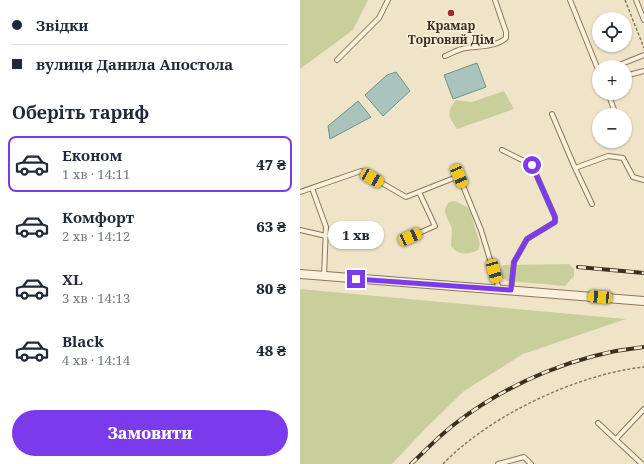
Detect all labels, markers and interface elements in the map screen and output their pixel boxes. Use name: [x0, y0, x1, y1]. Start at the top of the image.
marker: Крамар Торговий Дім: [446, 8, 456, 18]
map controls: [592, 12, 632, 148]
button: locate: [592, 12, 632, 52]
text: Звідки: [36, 15, 89, 35]
place label: Крамар Торговий Дім: [408, 17, 495, 48]
text: вулиця Данила Апостола: [36, 54, 233, 74]
button: +: [592, 60, 632, 100]
text: Оберіть тариф: [12, 100, 149, 124]
button: −: [592, 108, 632, 148]
text: Економ: [62, 145, 122, 165]
icon: car: [14, 146, 50, 182]
text: 47 ₴: [256, 154, 286, 174]
route start: [523, 156, 541, 174]
car: [449, 163, 469, 189]
text: 1 хв · 14:11: [62, 165, 130, 183]
car: [359, 167, 385, 189]
text: Комфорт: [62, 207, 134, 227]
icon: car: [14, 208, 50, 244]
text: 63 ₴: [256, 216, 286, 236]
callout: 1 хв: [328, 221, 384, 249]
text: 1 хв: [342, 226, 370, 244]
text: 2 хв · 14:12: [62, 227, 130, 245]
car: [397, 227, 423, 247]
car: [485, 258, 503, 284]
text: XL: [62, 269, 83, 289]
icon: car: [14, 270, 50, 306]
route end: [347, 270, 365, 288]
text: 80 ₴: [256, 278, 286, 298]
text: 3 хв · 14:13: [62, 289, 130, 307]
car: [588, 290, 612, 304]
text: Black: [62, 331, 104, 351]
icon: car: [14, 332, 50, 368]
text: 48 ₴: [256, 340, 286, 360]
text: 4 хв · 14:14: [62, 351, 130, 369]
button: Замовити: [12, 410, 288, 456]

